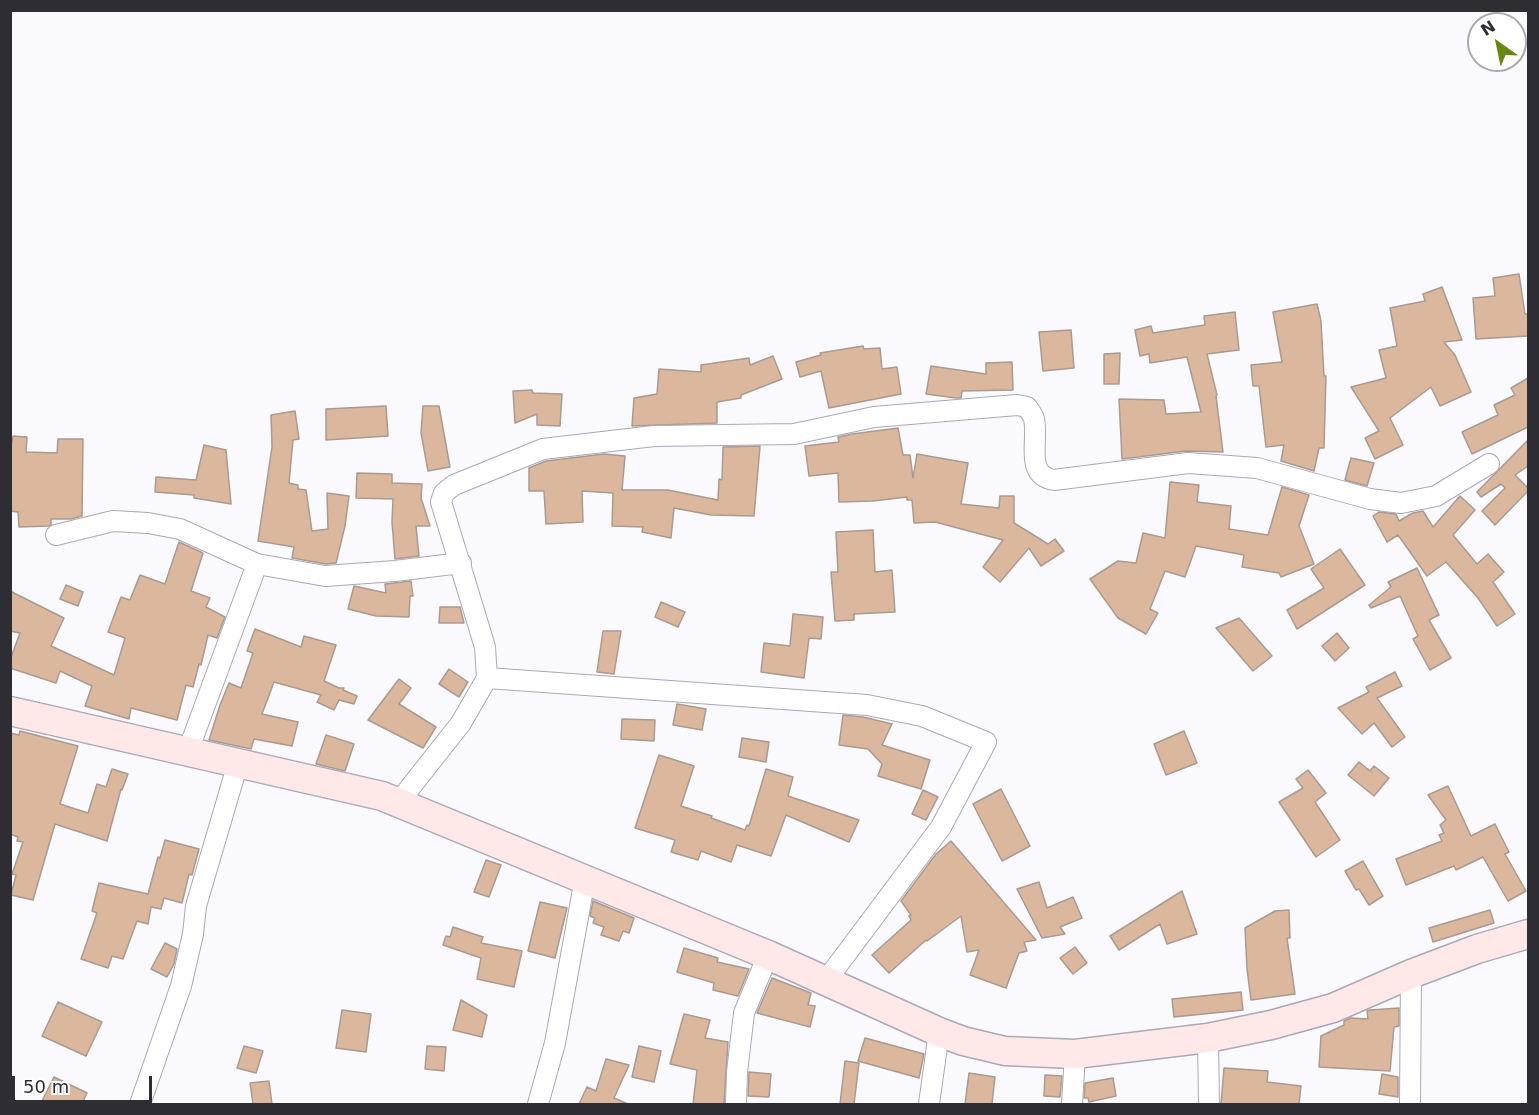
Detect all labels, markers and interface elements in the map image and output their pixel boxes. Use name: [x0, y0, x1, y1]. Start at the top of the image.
north arrow: [1467, 12, 1527, 72]
text: N: [1477, 17, 1499, 40]
scale bar: [15, 1064, 154, 1102]
text: 50 m: [23, 1076, 69, 1097]

